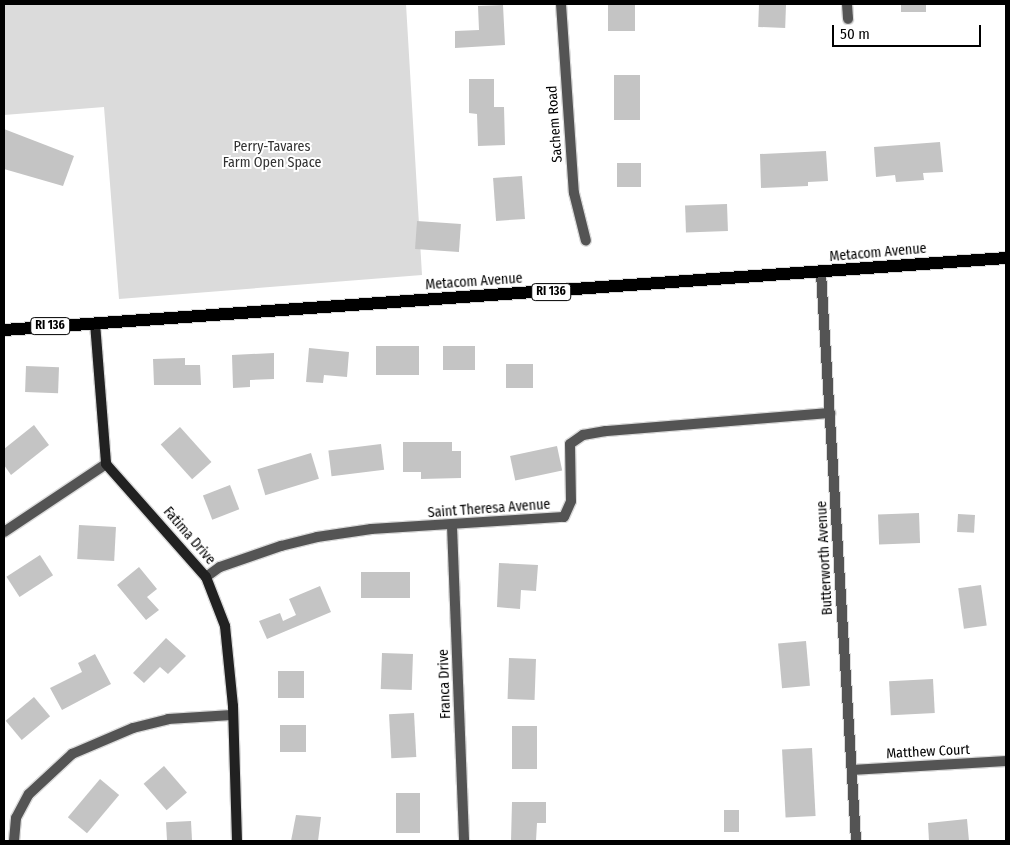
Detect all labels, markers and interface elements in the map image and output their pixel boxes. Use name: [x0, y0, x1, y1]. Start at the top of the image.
scale bar: [835, 15, 984, 47]
text: 50 m: [840, 25, 870, 43]
street label: Sachem Road: [544, 85, 566, 163]
park label: Perry-Tavares Farm Open Space: [223, 139, 321, 172]
street label: Metacom Avenue: [829, 240, 927, 266]
street label: Metacom Avenue: [425, 270, 523, 294]
road number: RI 136: [531, 282, 571, 302]
road number: RI 136: [30, 316, 70, 336]
street label: Saint Theresa Avenue: [427, 496, 551, 522]
street label: Butterworth Avenue: [814, 500, 836, 616]
street label: Fatima Drive: [159, 504, 219, 568]
street label: Franca Drive: [435, 649, 455, 719]
street label: Matthew Court: [886, 741, 970, 763]

